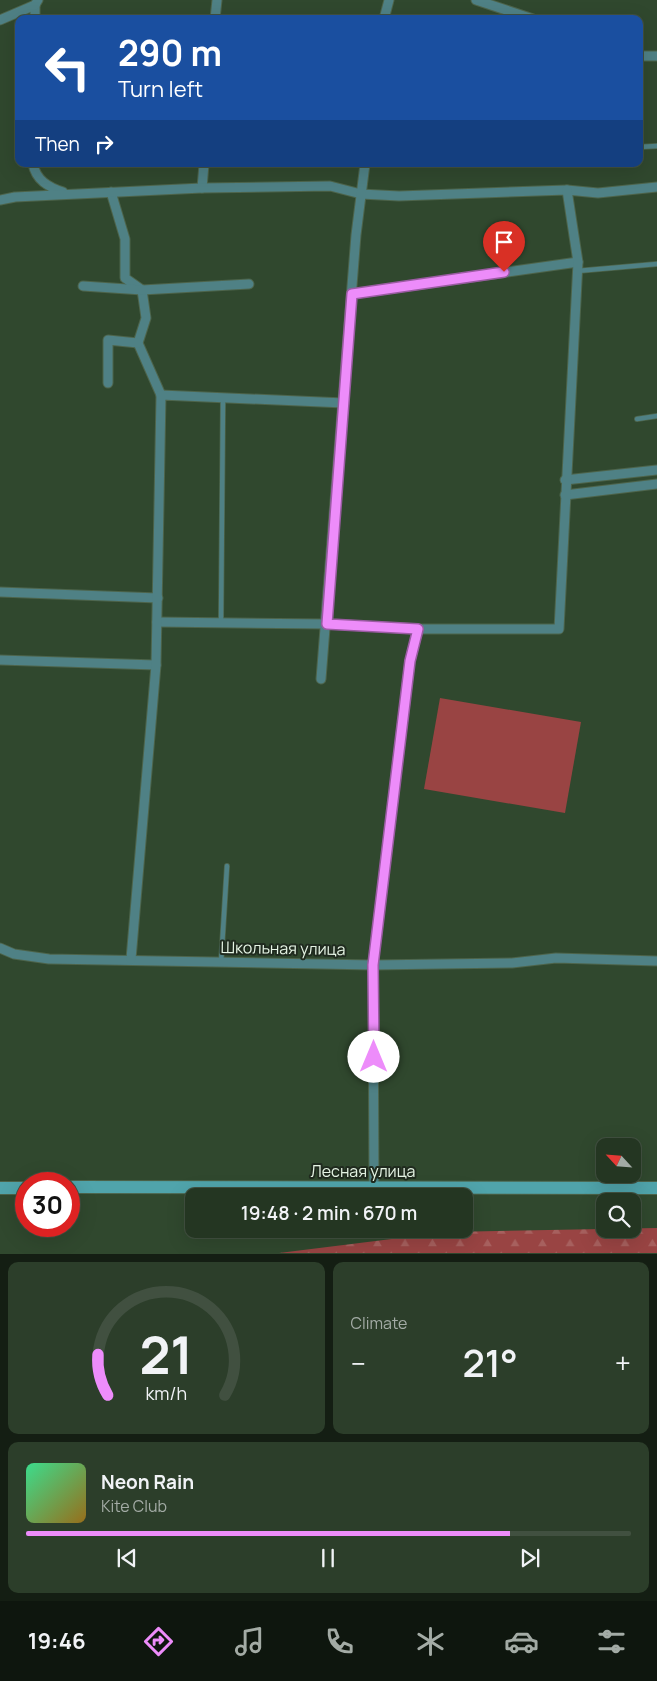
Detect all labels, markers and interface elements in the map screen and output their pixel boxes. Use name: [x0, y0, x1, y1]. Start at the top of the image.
text: 290 m: [118, 29, 222, 77]
icon: left: [35, 35, 100, 100]
text: Turn left: [118, 74, 203, 104]
icon: right: [90, 130, 118, 158]
text: Then: [35, 131, 80, 157]
pin: [483, 221, 525, 272]
icon: arrive: [490, 228, 518, 256]
street label: Школьная улица: [220, 936, 346, 960]
position arrow: [347, 1030, 399, 1082]
north arrow: [596, 1138, 641, 1182]
map controls: [596, 1138, 641, 1238]
street label: Лесная улица: [311, 1160, 415, 1182]
speed limit sign: 30: [15, 1172, 80, 1237]
button: search: [596, 1193, 641, 1238]
text: 19:48 · 2 min · 670 m: [241, 1200, 417, 1226]
text: Climate: [351, 1312, 407, 1334]
text: 21: [139, 1319, 193, 1390]
text: 21°: [463, 1336, 518, 1388]
text: −: [351, 1344, 366, 1382]
text: +: [615, 1344, 631, 1382]
text: km/h: [145, 1381, 187, 1405]
text: Neon Rain: [101, 1469, 194, 1495]
text: Kite Club: [101, 1495, 167, 1517]
icon: previous: [113, 1544, 141, 1572]
icon: pause: [314, 1544, 342, 1572]
icon: next: [516, 1544, 544, 1572]
icon: directions: [141, 1624, 176, 1659]
icon: music: [232, 1624, 267, 1659]
icon: phone: [322, 1624, 357, 1659]
icon: climate: [413, 1624, 448, 1659]
icon: car: [504, 1624, 539, 1659]
icon: filters: [594, 1624, 629, 1659]
text: 19:46: [28, 1626, 86, 1656]

